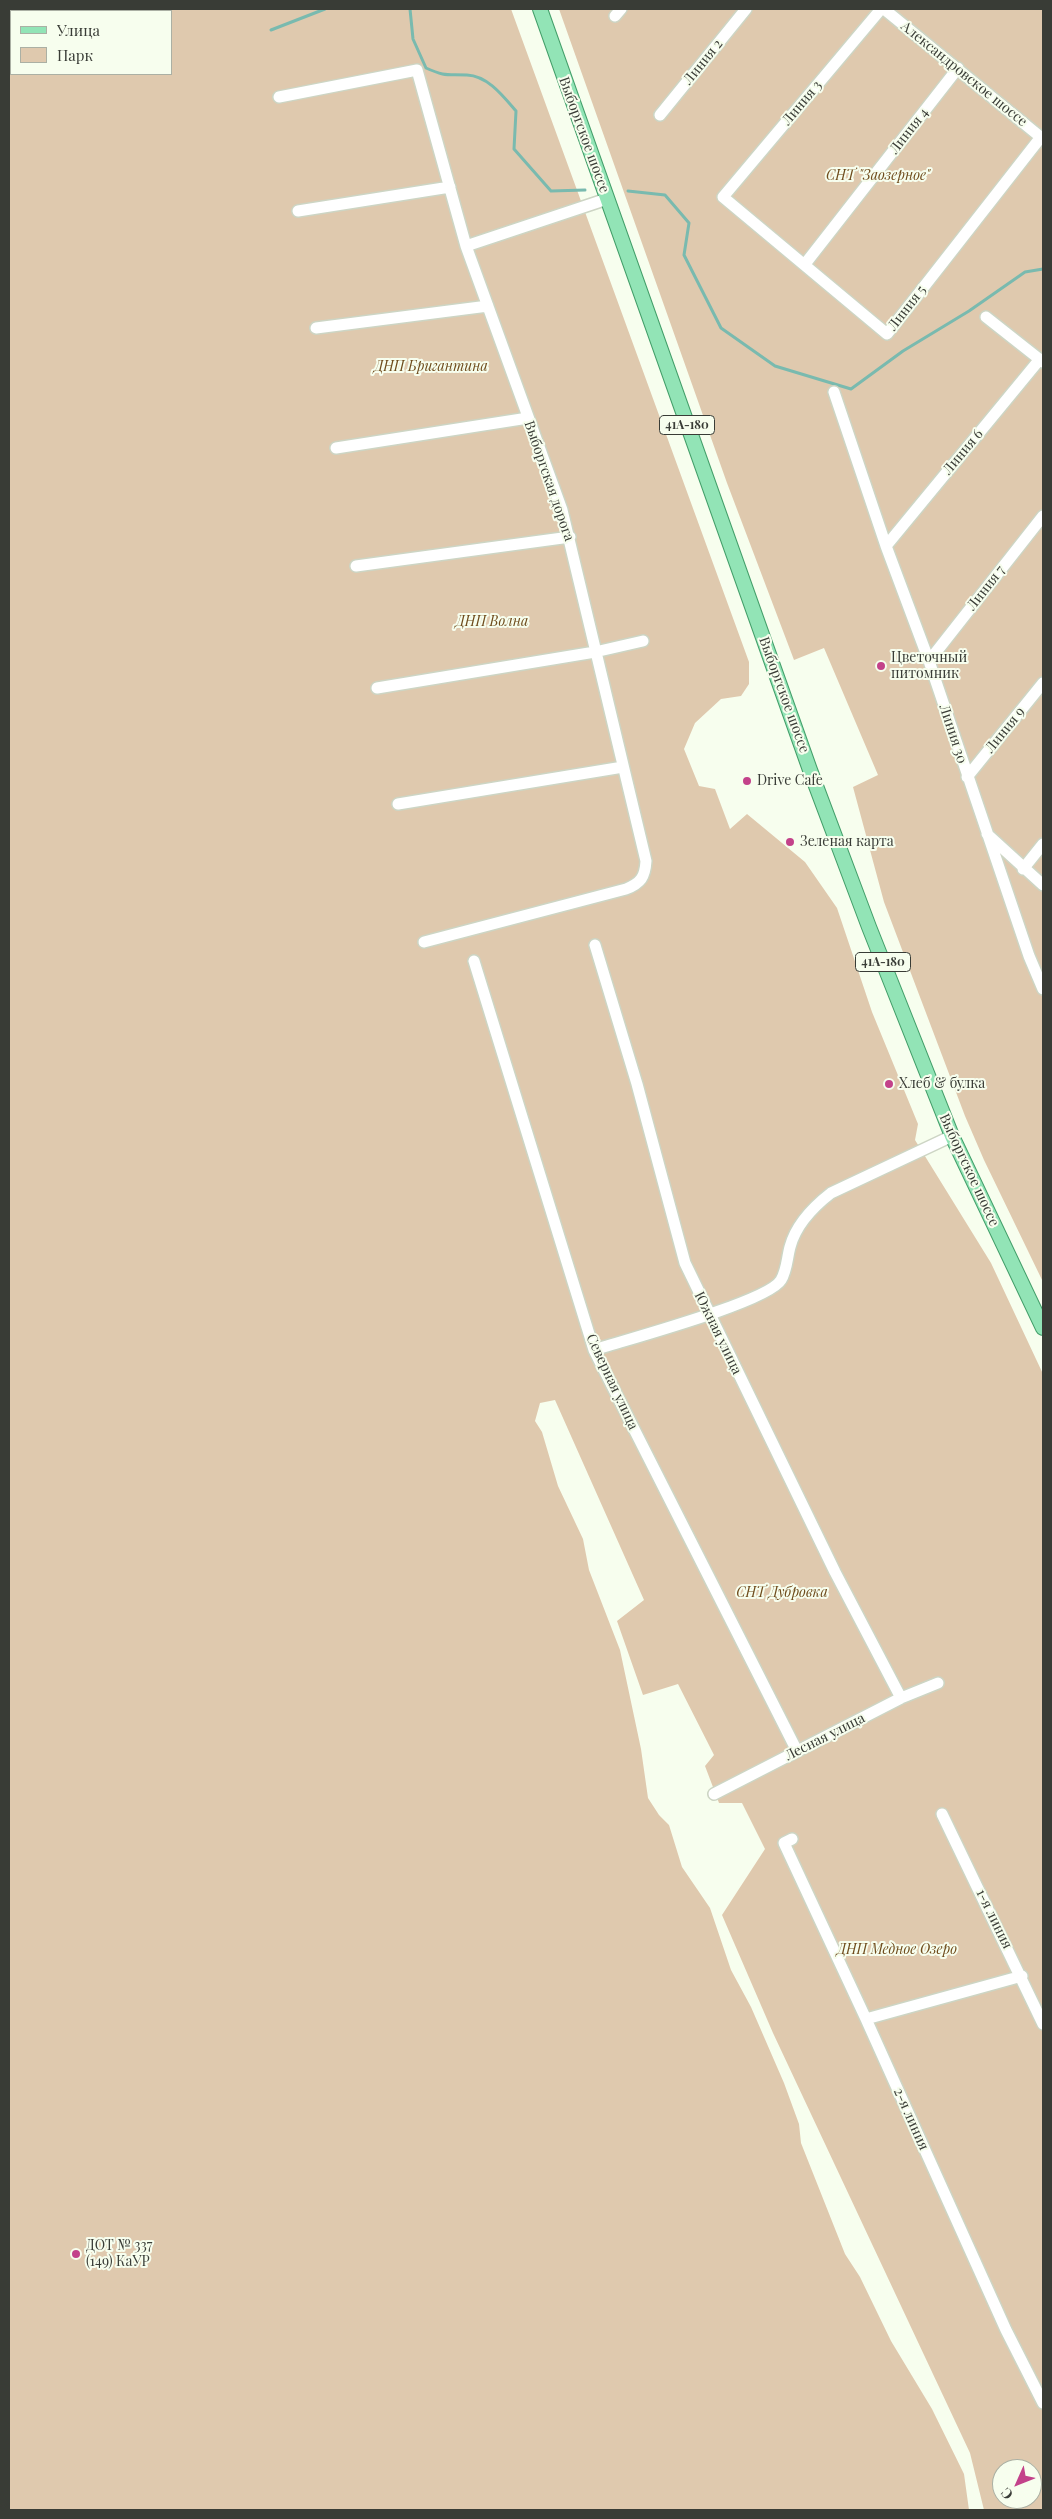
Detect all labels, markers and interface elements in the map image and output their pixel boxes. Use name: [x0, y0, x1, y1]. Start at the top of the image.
legend: [10, 10, 172, 75]
street label: Александровское шоссе: [897, 18, 1031, 130]
text: Улица: [57, 20, 100, 40]
street label: Линия 2: [680, 36, 726, 88]
text: Парк: [57, 45, 93, 65]
street label: Выборгское шоссе: [555, 75, 613, 195]
street label: Линия 3: [779, 77, 825, 129]
street label: Линия 4: [886, 105, 932, 157]
park label: СНТ "Заозерное": [826, 168, 930, 184]
street label: Линия 5: [884, 282, 930, 334]
park label: ДНП Бригантина: [374, 359, 488, 375]
road number: 41А-180: [660, 416, 714, 434]
street label: Выборгская дорога: [520, 418, 578, 544]
street label: Линия 6: [939, 426, 987, 478]
street label: Линия 7: [963, 562, 1009, 614]
park label: ДНП Волна: [456, 614, 528, 630]
street label: Выборгское шоссе: [755, 635, 813, 755]
place label: Цветочный питомник: [891, 650, 967, 682]
marker: Цветочный питомник: [875, 660, 887, 672]
street label: Линия 30: [936, 702, 970, 766]
street label: Линия 9: [982, 704, 1028, 756]
place label: Drive Cafe: [757, 773, 823, 789]
marker: Drive Cafe: [741, 775, 753, 787]
place label: Зеленая карта: [800, 834, 894, 850]
marker: Зеленая карта: [784, 836, 796, 848]
road number: 41А-180: [856, 952, 910, 972]
place label: Хлеб & булка: [899, 1076, 985, 1092]
marker: Хлеб & булка: [883, 1078, 895, 1090]
street label: Выборгское шоссе: [936, 1111, 1002, 1229]
street label: Южная улица: [691, 1289, 745, 1377]
street label: Северная улица: [582, 1331, 642, 1433]
park label: СНТ Дубровка: [736, 1585, 828, 1601]
street label: Лесная улица: [782, 1710, 868, 1764]
street label: 1-я линия: [972, 1886, 1016, 1952]
park label: ДНП Медное Озеро: [837, 1942, 957, 1958]
street label: 2-я линия: [890, 2085, 932, 2153]
place label: ДОТ № 337 (149) КаУР: [86, 2238, 153, 2270]
marker: ДОТ № 337 (149) КаУР: [70, 2248, 82, 2260]
north arrow: [992, 2459, 1042, 2509]
text: С: [996, 2484, 1017, 2504]

